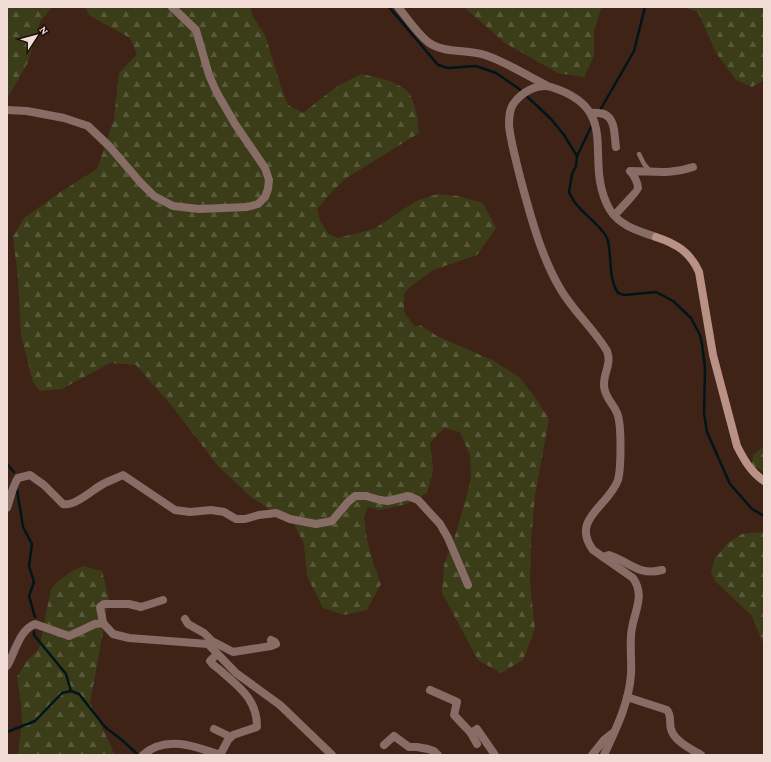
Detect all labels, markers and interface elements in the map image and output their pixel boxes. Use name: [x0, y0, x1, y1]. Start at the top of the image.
north arrow: [16, 16, 56, 56]
text: N: [37, 24, 51, 37]

